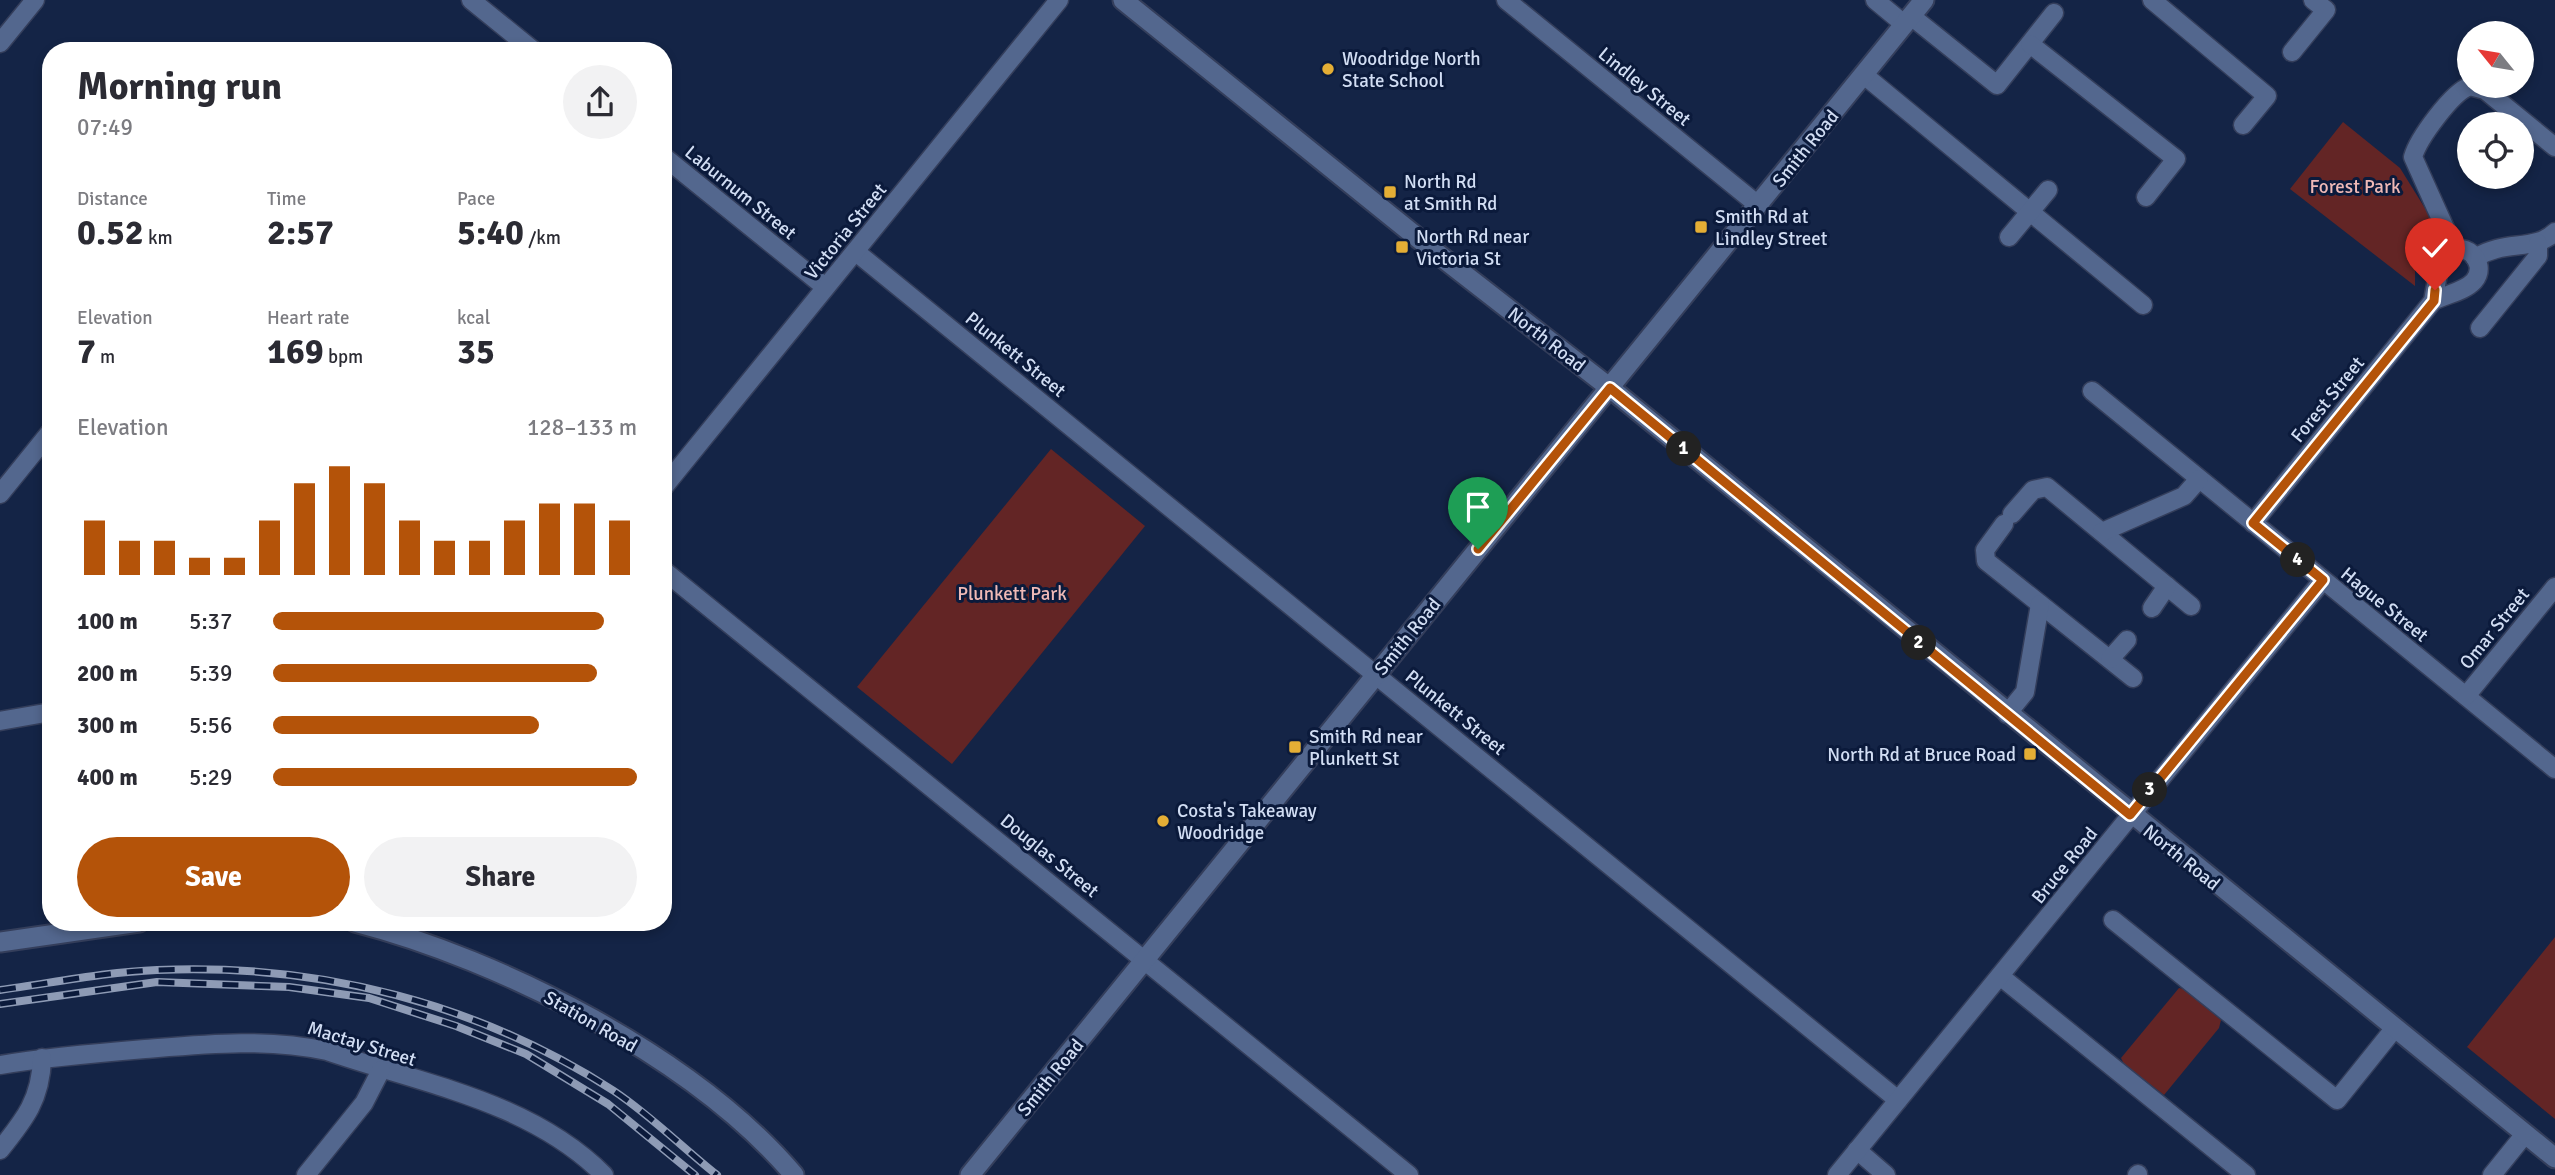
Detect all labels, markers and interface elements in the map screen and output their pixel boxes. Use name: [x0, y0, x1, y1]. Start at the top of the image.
north arrow: [2457, 21, 2534, 98]
map controls: [2457, 21, 2534, 189]
street label: Lindley Street: [1593, 42, 1696, 132]
place label: Woodridge North State School: [1342, 47, 1481, 93]
marker: Woodridge North State School: [1320, 61, 1336, 77]
text: Morning run: [77, 63, 282, 110]
button: share: [563, 65, 637, 139]
street label: Smith Road: [1767, 105, 1844, 192]
button: locate: [2457, 112, 2534, 189]
text: 07:49: [77, 113, 133, 142]
street label: Laburnum Street: [680, 141, 801, 245]
place label: North Rd at Smith Rd: [1404, 170, 1497, 216]
park label: Forest Park: [2309, 175, 2401, 199]
street label: Victoria Street: [800, 178, 892, 285]
marker: North Rd at Smith Rd: [1382, 184, 1398, 200]
text: Distance: [77, 187, 148, 211]
text: Time: [267, 187, 306, 211]
text: Pace: [457, 187, 495, 211]
place label: Smith Rd at Lindley Street: [1715, 205, 1828, 251]
text: 0.52: [77, 211, 144, 254]
text: 2:57: [267, 211, 334, 254]
text: 5:40: [457, 211, 524, 254]
pin: [2405, 218, 2465, 290]
marker: Smith Rd at Lindley Street: [1693, 219, 1709, 235]
place label: North Rd near Victoria St: [1416, 225, 1529, 271]
text: km: [144, 226, 173, 250]
text: /km: [524, 226, 561, 250]
icon: check: [2416, 229, 2454, 267]
marker: North Rd near Victoria St: [1394, 239, 1410, 255]
street label: North Road: [1503, 302, 1590, 378]
text: Elevation: [77, 306, 153, 330]
text: Heart rate: [267, 306, 349, 330]
text: kcal: [457, 306, 490, 330]
street label: Plunkett Street: [960, 307, 1071, 403]
text: 7: [77, 330, 96, 373]
text: 169: [267, 330, 324, 373]
text: 35: [457, 330, 495, 373]
text: m: [96, 345, 115, 369]
text: bpm: [324, 345, 363, 369]
street label: Forest Street: [2286, 351, 2370, 448]
text: Elevation: [77, 413, 169, 442]
text: 128–133 m: [527, 413, 637, 442]
pin: 1: [1666, 432, 1702, 466]
text: 1: [1678, 436, 1689, 460]
pin: [1448, 477, 1508, 549]
icon: arrive: [1459, 488, 1497, 526]
pin: 4: [2280, 542, 2316, 578]
text: 4: [2292, 547, 2303, 571]
street label: Hague Street: [2336, 562, 2433, 648]
park label: Plunkett Park: [957, 582, 1067, 606]
street label: Omar Street: [2455, 583, 2535, 674]
street label: Smith Road: [1369, 593, 1446, 680]
text: 100 m: [77, 607, 138, 636]
text: 5:37: [189, 607, 232, 636]
pin: 2: [1902, 626, 1937, 660]
text: 2: [1913, 630, 1924, 654]
text: 200 m: [77, 659, 138, 688]
text: 5:39: [189, 659, 232, 688]
street label: Plunkett Street: [1400, 665, 1511, 761]
text: 300 m: [77, 711, 138, 740]
text: 5:56: [189, 711, 232, 740]
place label: Smith Rd near Plunkett St: [1309, 725, 1423, 771]
marker: Smith Rd near Plunkett St: [1287, 739, 1303, 755]
place label: North Rd at Bruce Road: [1827, 743, 2016, 767]
marker: North Rd at Bruce Road: [2022, 746, 2038, 762]
text: 400 m: [77, 763, 138, 792]
text: 5:29: [189, 763, 232, 792]
pin: 3: [2132, 772, 2168, 808]
text: 3: [2144, 777, 2155, 801]
place label: Costa's Takeaway Woodridge: [1177, 799, 1317, 845]
street label: Douglas Street: [995, 809, 1104, 903]
marker: Costa's Takeaway Woodridge: [1155, 813, 1171, 829]
street label: North Road: [2138, 819, 2225, 896]
street label: Bruce Road: [2027, 822, 2103, 909]
button: Save: [77, 837, 350, 917]
button: Share: [364, 837, 637, 917]
street label: Station Road: [540, 986, 641, 1058]
street label: Mactay Street: [304, 1016, 419, 1072]
street label: Smith Road: [1012, 1034, 1089, 1121]

